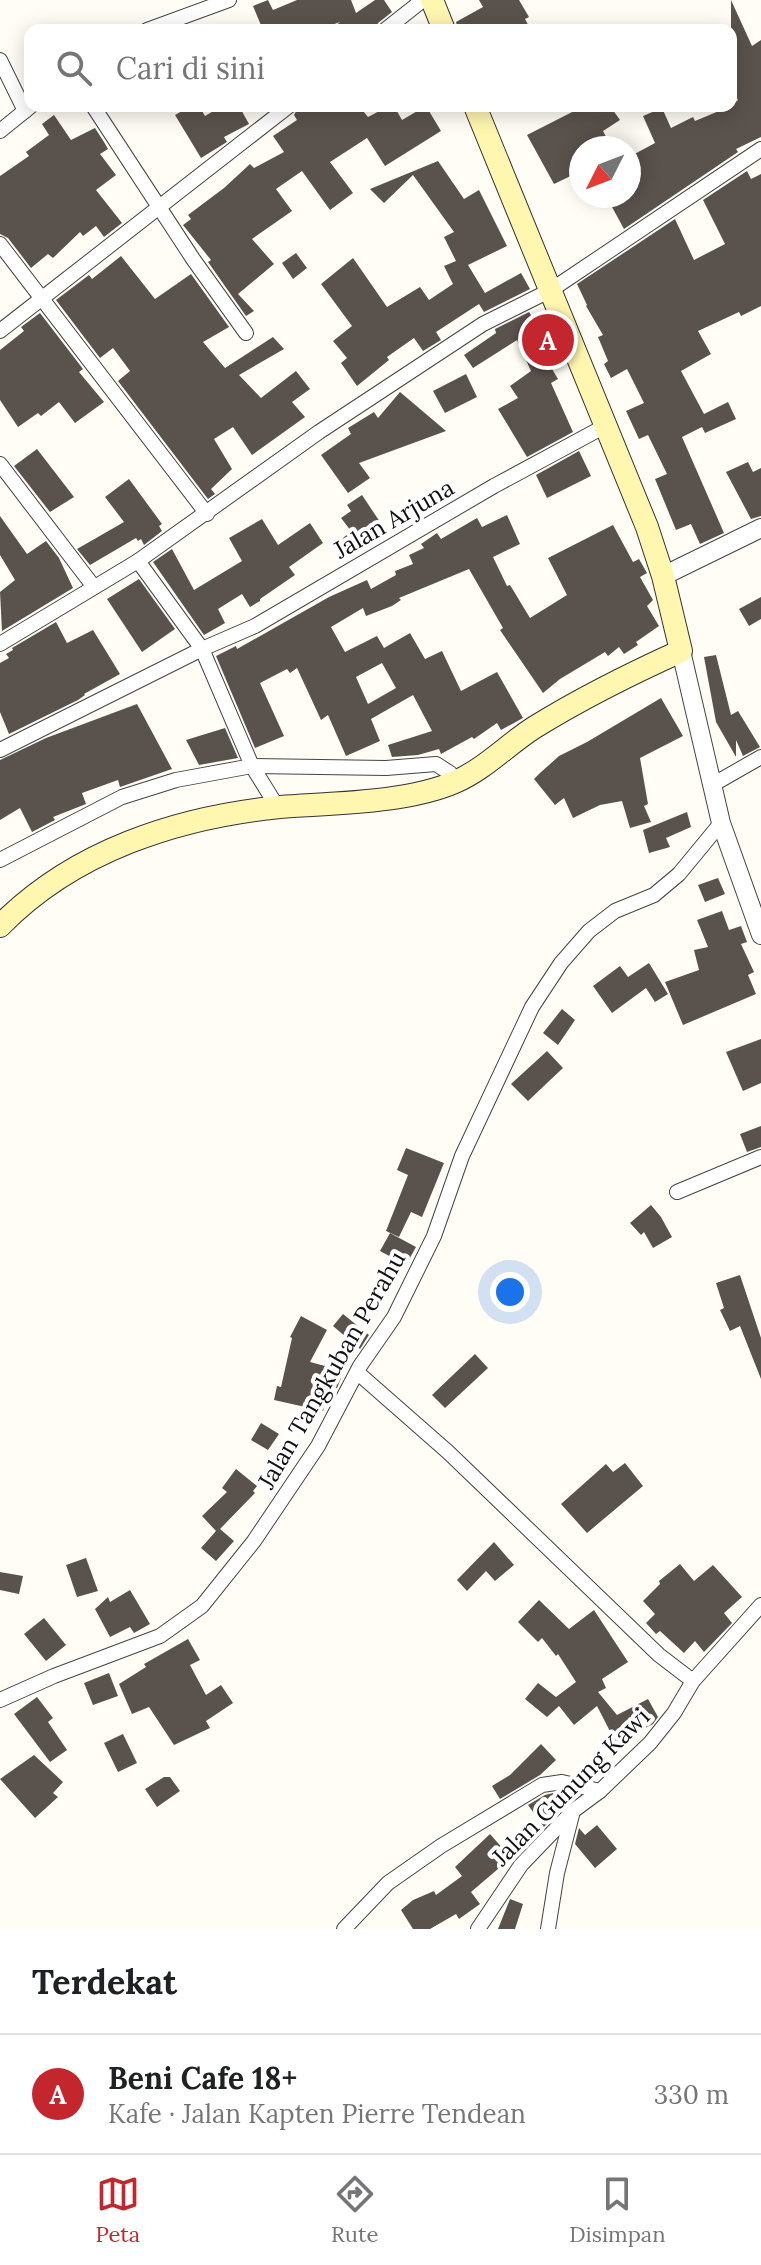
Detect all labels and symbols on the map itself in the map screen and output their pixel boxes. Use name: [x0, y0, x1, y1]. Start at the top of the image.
north arrow: [569, 136, 641, 208]
pin: A: [522, 310, 574, 370]
street label: Jalan Arjuna: [327, 472, 459, 566]
street label: Jalan Tangkuban Perahu: [250, 1245, 412, 1495]
your location: [490, 1272, 530, 1312]
street label: Jalan Gunung Kawi: [484, 1701, 656, 1873]

